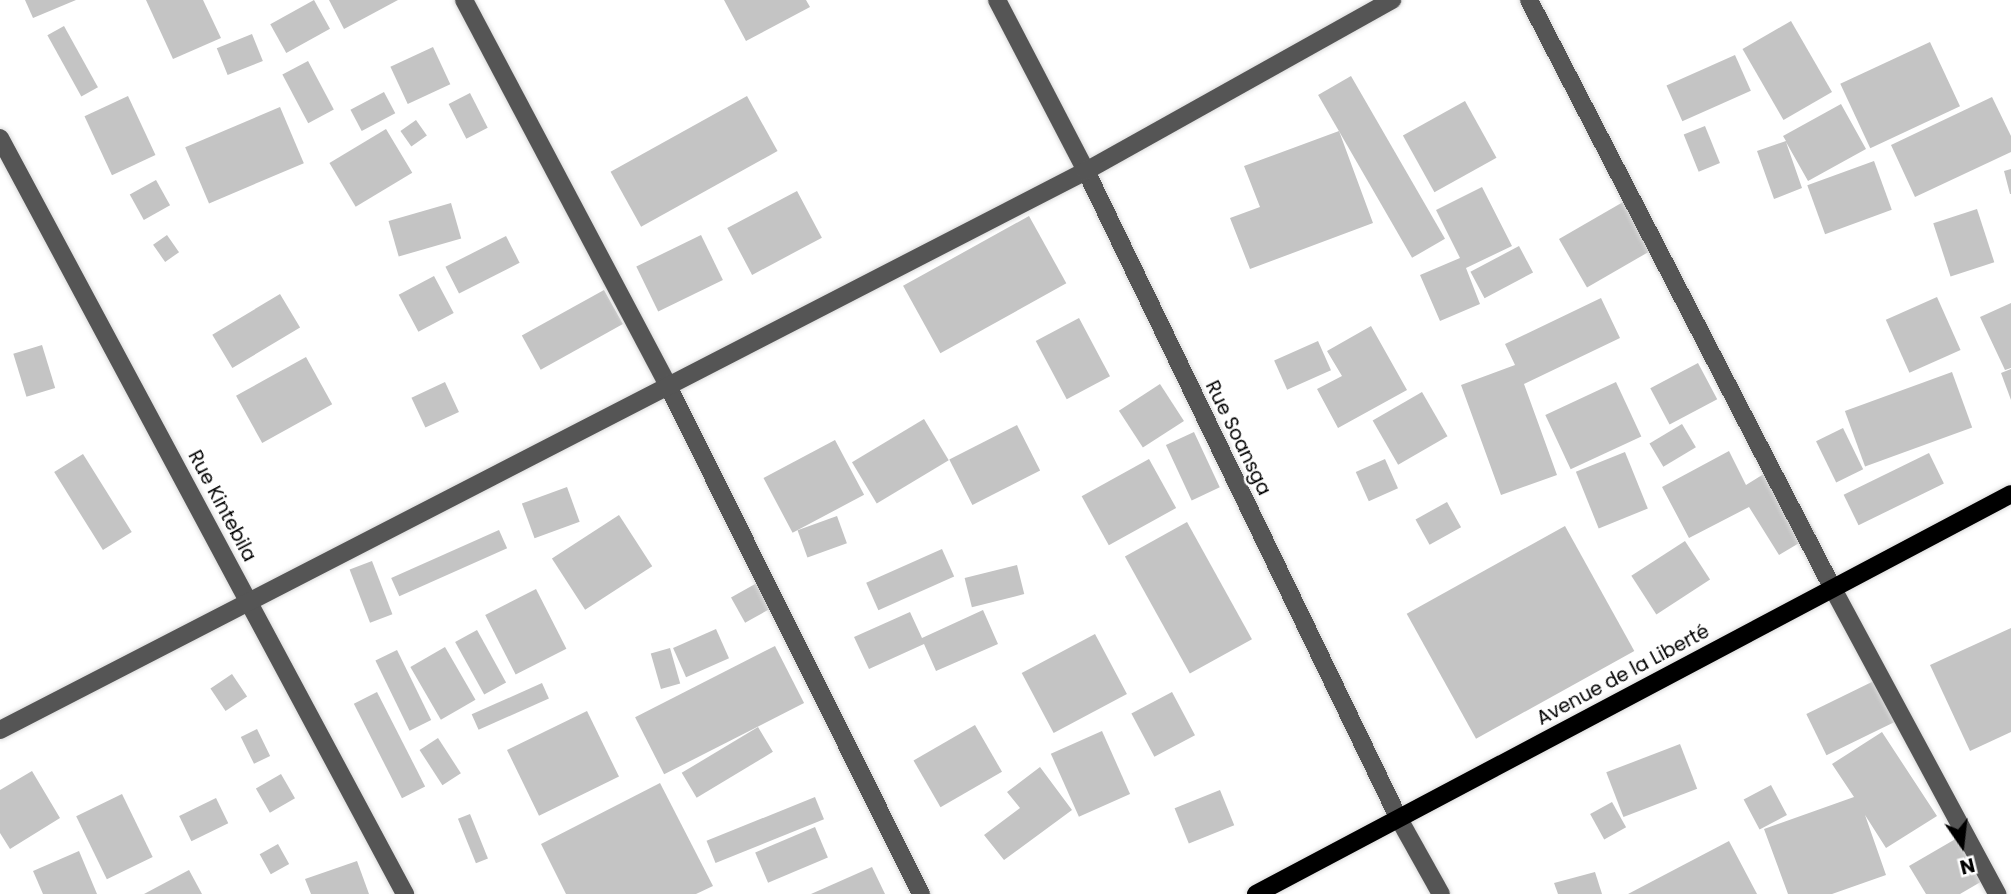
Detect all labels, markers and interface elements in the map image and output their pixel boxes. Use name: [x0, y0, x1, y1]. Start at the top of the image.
street label: Rue Soansga: [1200, 377, 1276, 499]
street label: Rue Kintebila: [183, 447, 261, 565]
street label: Avenue de la Liberté: [1533, 620, 1713, 730]
north arrow: [1927, 810, 1997, 880]
text: N: [1957, 851, 1977, 881]

